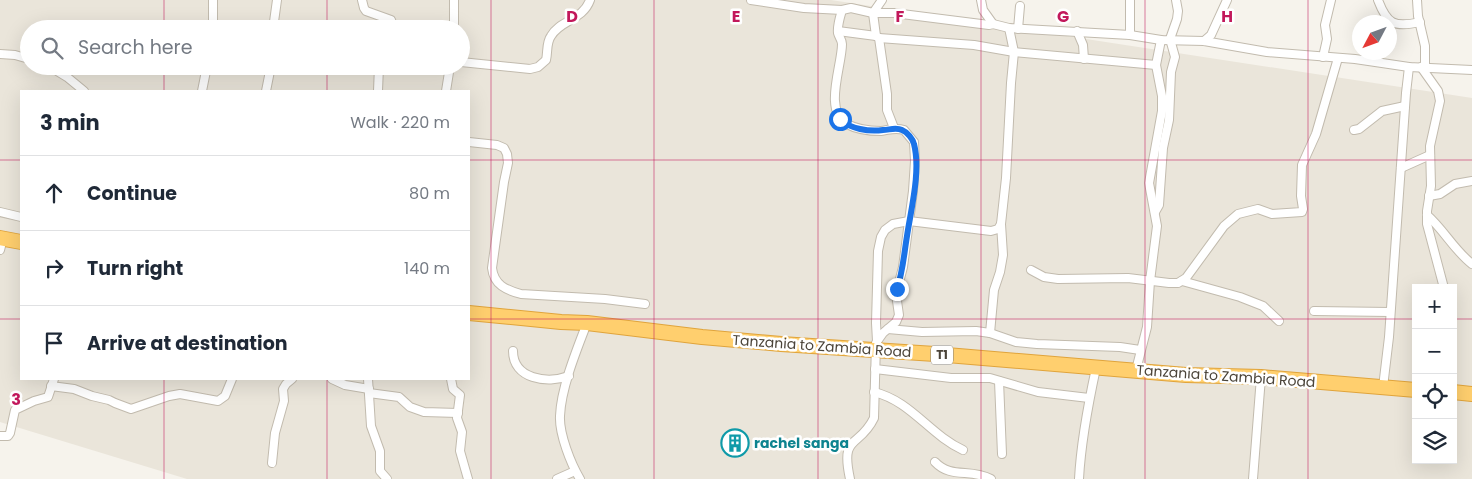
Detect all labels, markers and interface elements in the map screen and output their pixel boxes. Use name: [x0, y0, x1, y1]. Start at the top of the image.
text: D: [566, 5, 578, 28]
text: E: [732, 5, 740, 28]
text: F: [896, 5, 905, 28]
text: G: [1057, 5, 1069, 28]
text: H: [1221, 5, 1233, 28]
north arrow: [1352, 15, 1397, 60]
search box: [20, 20, 470, 75]
icon: search: [38, 34, 66, 62]
text: Search here: [78, 34, 192, 61]
text: 3 min: [40, 108, 100, 137]
route start: [829, 108, 852, 131]
text: Walk · 220 m: [350, 111, 450, 134]
icon: ahead: [40, 179, 68, 207]
text: Continue: [87, 180, 177, 207]
text: 80 m: [409, 182, 450, 205]
icon: right: [40, 254, 68, 282]
text: Turn right: [87, 255, 183, 282]
text: 140 m: [404, 257, 450, 280]
route end: [886, 278, 909, 301]
map controls: [1412, 284, 1457, 464]
button: +: [1412, 284, 1457, 329]
icon: arrive: [40, 329, 68, 357]
button: −: [1412, 329, 1457, 374]
text: Arrive at destination: [87, 330, 288, 357]
street label: Tanzania to Zambia Road: [732, 330, 912, 362]
road number: T1: [931, 346, 953, 364]
street label: Tanzania to Zambia Road: [1136, 360, 1316, 392]
button: locate: [1412, 374, 1457, 419]
text: 3: [11, 388, 21, 411]
button: layers: [1412, 419, 1457, 464]
building icon: rachel sanga: [720, 428, 750, 458]
place label: rachel sanga: [754, 433, 849, 453]

